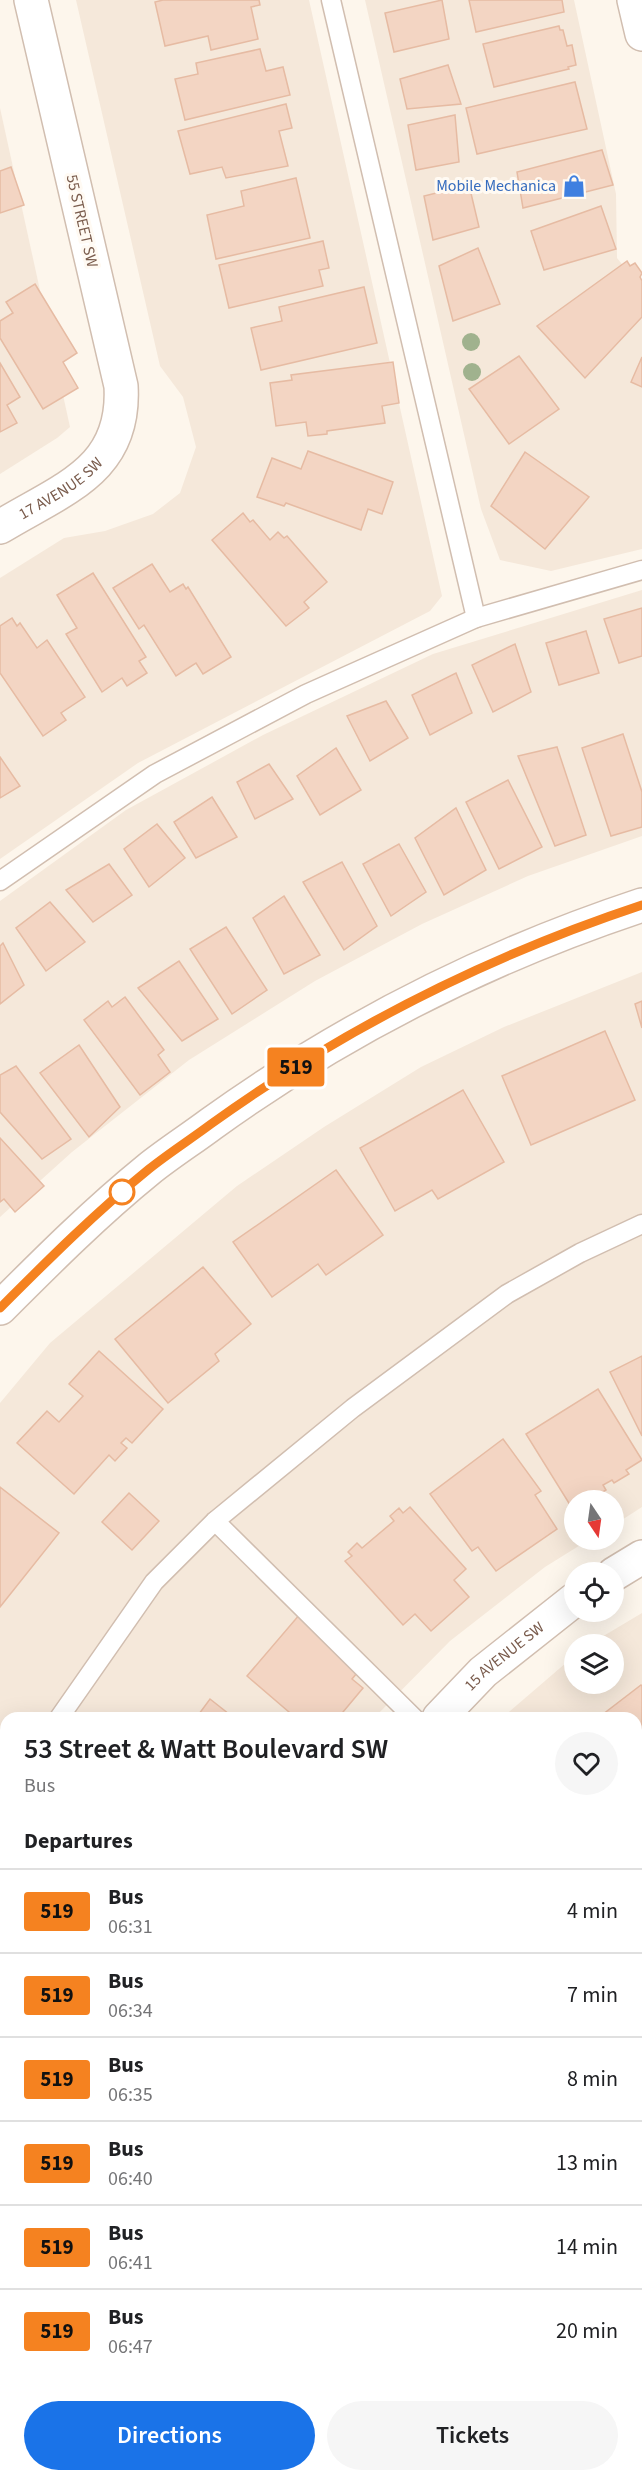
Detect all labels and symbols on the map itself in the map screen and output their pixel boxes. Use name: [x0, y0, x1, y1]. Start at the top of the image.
street label: 55 STREET SW: [61, 172, 103, 270]
shop icon: Mobile Mechanica: [561, 173, 587, 199]
place label: Mobile Mechanica: [436, 175, 556, 197]
street label: 17 AVENUE SW: [15, 452, 108, 525]
line badge: 519: [262, 1048, 330, 1086]
unlabelled marker: [109, 1179, 135, 1205]
north arrow: [564, 1490, 624, 1550]
street label: 15 AVENUE SW: [459, 1616, 549, 1696]

